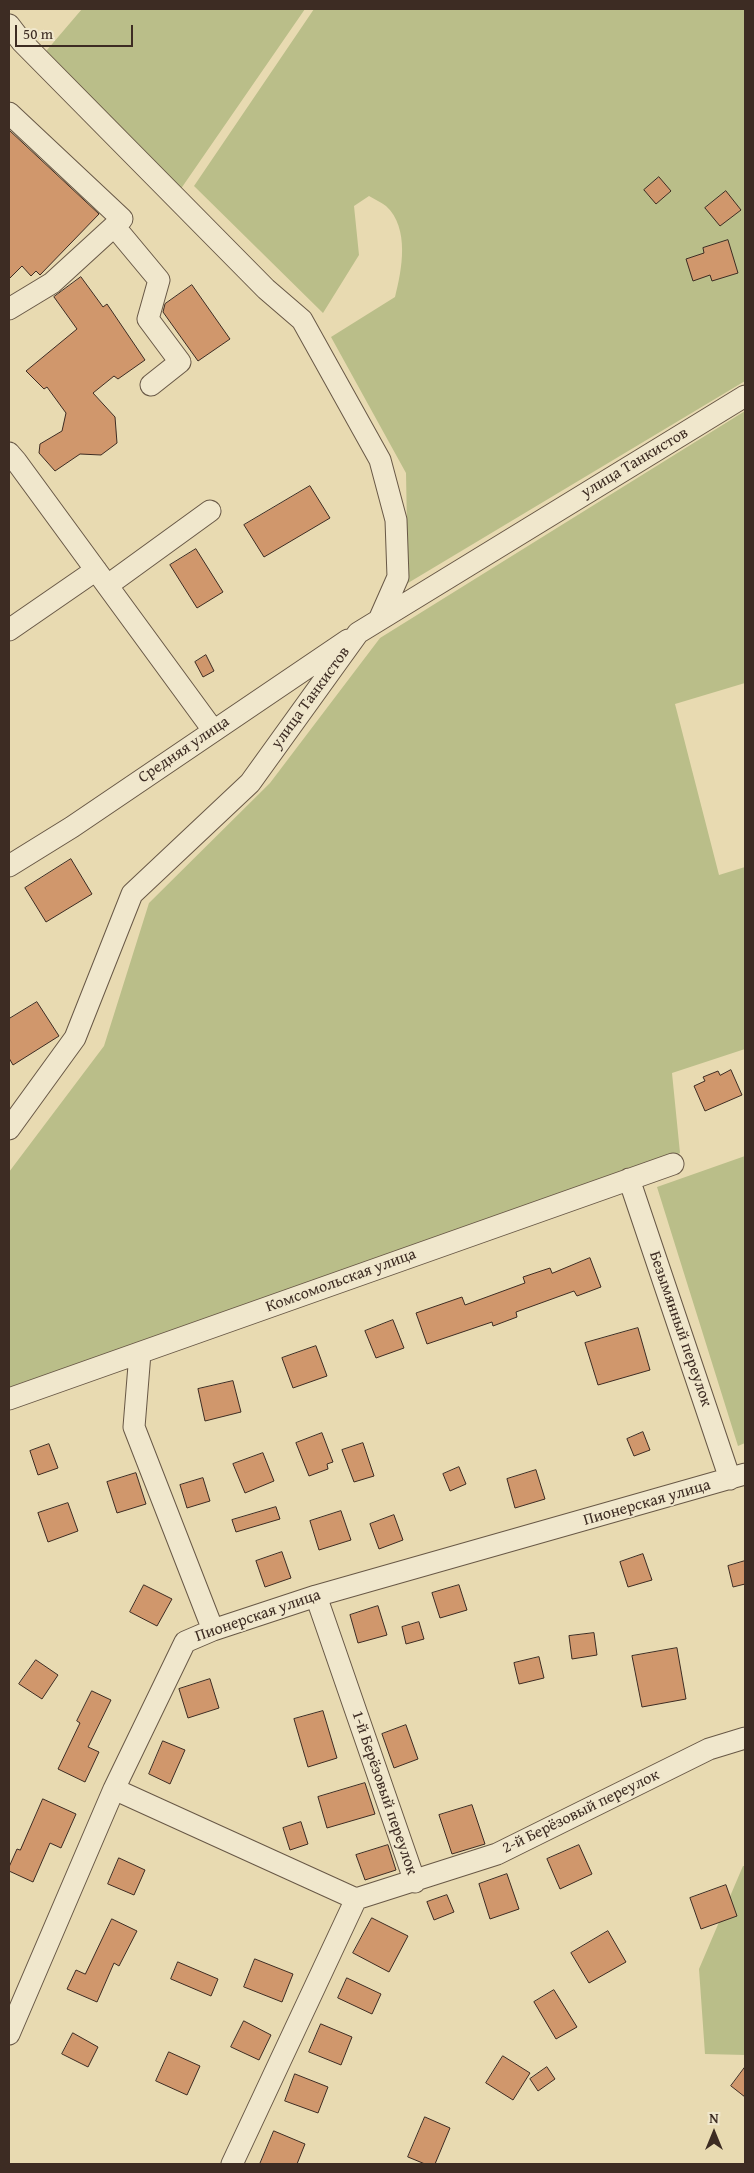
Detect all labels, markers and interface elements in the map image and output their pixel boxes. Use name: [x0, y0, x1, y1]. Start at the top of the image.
scale bar: [18, 15, 135, 47]
text: 50 m: [23, 23, 53, 44]
street label: улица Танкистов: [578, 424, 692, 502]
street label: улица Танкистов: [268, 643, 354, 753]
street label: Средняя улица: [135, 712, 233, 788]
street label: Комсомольская улица: [263, 1245, 419, 1317]
street label: Безымянный переулок: [644, 1249, 716, 1409]
street label: Пионерская улица: [581, 1476, 713, 1530]
street label: Пионерская улица: [193, 1586, 323, 1646]
street label: 1-й Берёзовый переулок: [347, 1708, 421, 1878]
street label: 2-й Берёзовый переулок: [499, 1766, 663, 1858]
north arrow: [689, 2108, 739, 2158]
text: N: [709, 2108, 719, 2128]

